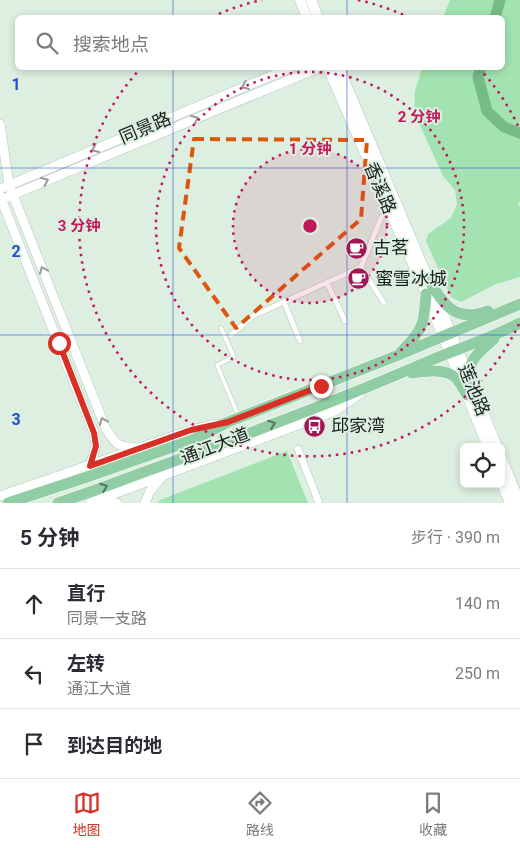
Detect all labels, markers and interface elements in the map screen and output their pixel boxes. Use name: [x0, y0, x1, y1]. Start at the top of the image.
search box: [15, 15, 505, 70]
icon: search: [33, 29, 61, 57]
text: 搜索地点: [73, 33, 149, 56]
text: 1: [11, 75, 21, 94]
one-way arrow: [241, 80, 250, 91]
street label: 同景路: [116, 107, 174, 148]
text: 2 分钟: [398, 108, 440, 126]
one-way arrow: [190, 114, 199, 125]
text: 1 分钟: [289, 140, 331, 158]
one-way arrow: [91, 142, 100, 153]
street label: 香溪路: [360, 159, 401, 217]
one-way arrow: [40, 177, 49, 187]
text: 3 分钟: [58, 217, 100, 235]
centre of rings: [301, 217, 319, 235]
cafe icon: 古茗: [345, 236, 369, 260]
place label: 古茗: [373, 237, 409, 258]
text: 2: [11, 242, 21, 261]
one-way arrow: [38, 266, 49, 275]
cafe icon: 蜜雪冰城: [347, 267, 371, 291]
place label: 蜜雪冰城: [375, 268, 447, 289]
route start: [48, 332, 71, 355]
street label: 莲池路: [455, 361, 494, 419]
route end: [310, 375, 333, 398]
text: 3: [11, 410, 21, 429]
bus stop icon: 邱家湾: [303, 414, 327, 438]
place label: 邱家湾: [331, 415, 385, 436]
one-way arrow: [99, 417, 109, 426]
one-way arrow: [268, 420, 276, 430]
street label: 通江大道: [177, 423, 252, 468]
map controls: [460, 443, 505, 488]
button: locate: [460, 443, 505, 488]
one-way arrow: [99, 483, 108, 493]
text: 5 分钟: [20, 526, 79, 550]
text: 步行 · 390 m: [411, 528, 500, 547]
text: 直行: [67, 582, 105, 605]
icon: ahead: [20, 590, 48, 618]
text: 140 m: [455, 594, 500, 613]
text: 同景一支路: [67, 609, 147, 628]
text: 左转: [67, 652, 105, 675]
icon: left: [20, 660, 48, 688]
text: 250 m: [455, 664, 500, 683]
text: 通江大道: [67, 679, 131, 698]
icon: arrive: [20, 730, 48, 758]
text: 到达目的地: [67, 734, 162, 757]
tab: 地图: [73, 789, 101, 839]
tab: 路线: [246, 789, 274, 839]
tab: 收藏: [419, 789, 447, 839]

